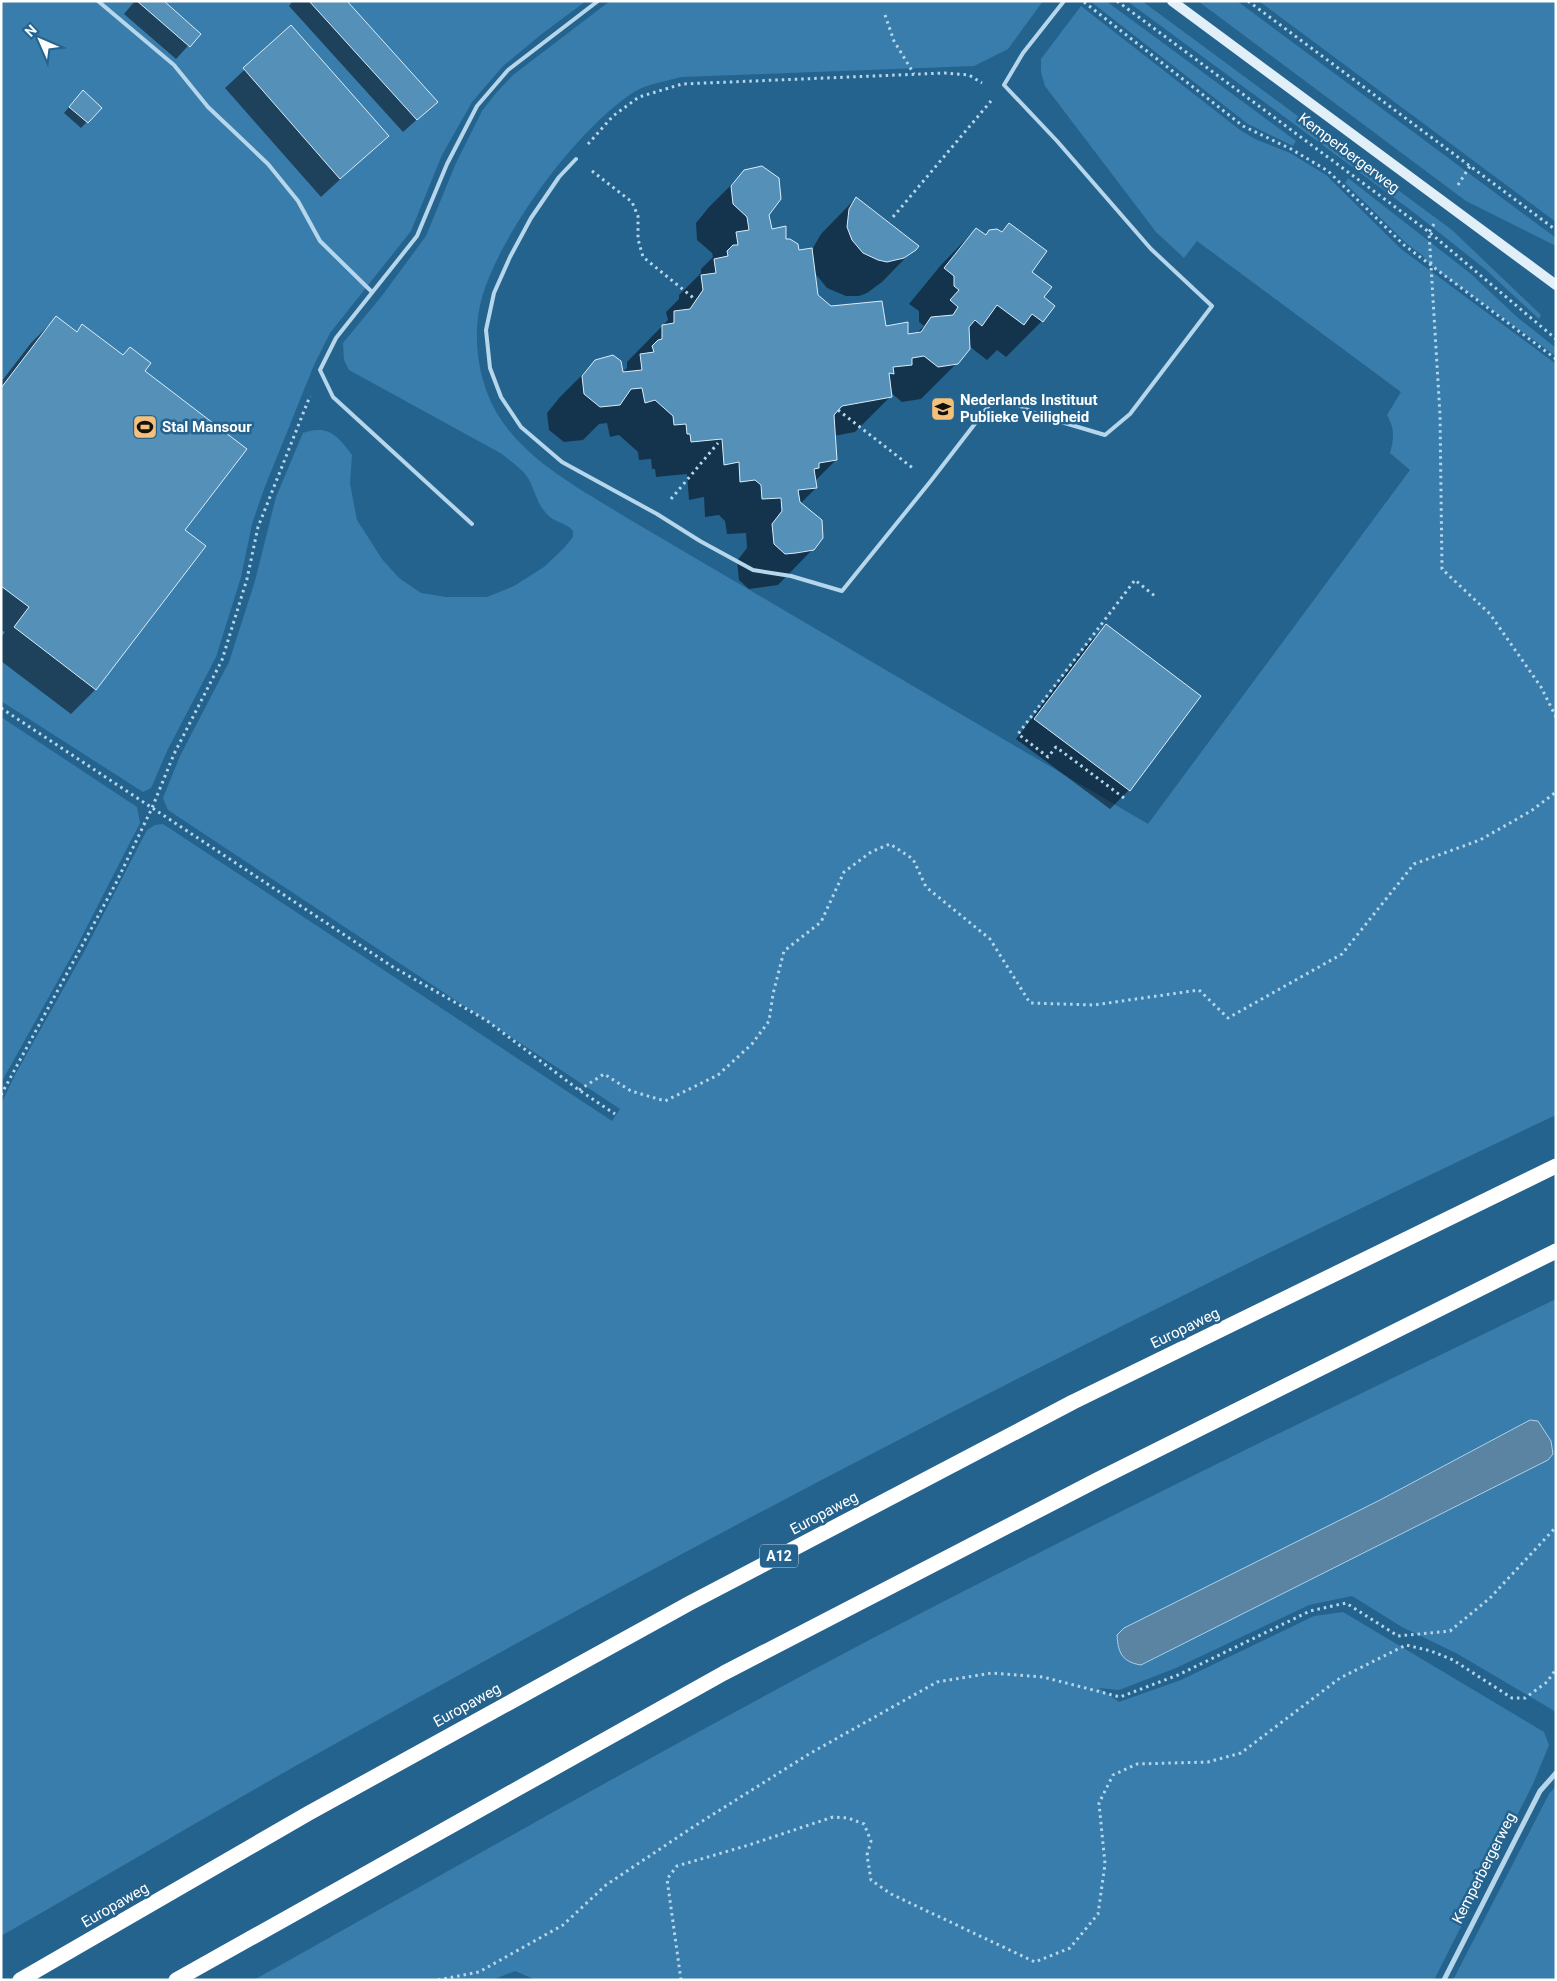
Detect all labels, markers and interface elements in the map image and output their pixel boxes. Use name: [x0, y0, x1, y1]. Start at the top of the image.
north arrow: [15, 15, 65, 65]
text: N: [22, 22, 40, 40]
street label: Kemperbergerweg: [1295, 109, 1403, 197]
place label: Nederlands Instituut Publieke Veiligheid: [960, 391, 1098, 426]
school or university icon: Nederlands Instituut Publieke Veiligheid: [930, 396, 956, 422]
sports icon: Stal Mansour: [132, 414, 158, 440]
place label: Stal Mansour: [162, 418, 252, 436]
street label: Europaweg: [1148, 1304, 1222, 1352]
street label: Europaweg: [787, 1488, 861, 1538]
road number: A12: [760, 1544, 798, 1568]
street label: Europaweg: [430, 1679, 504, 1731]
street label: Kemperbergerweg: [1448, 1809, 1520, 1927]
street label: Europaweg: [78, 1879, 152, 1931]

